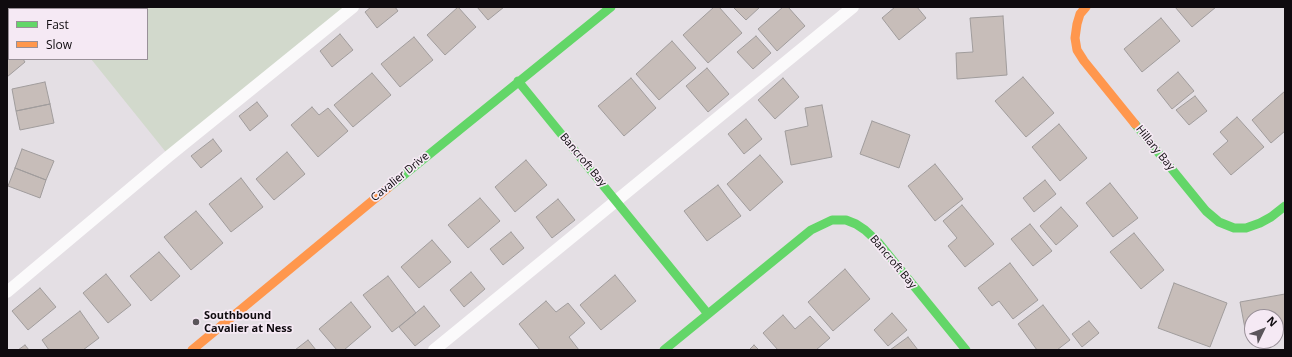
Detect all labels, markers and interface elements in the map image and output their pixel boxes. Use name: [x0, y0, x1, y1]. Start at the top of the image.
legend: [8, 8, 148, 60]
text: Fast: [46, 16, 69, 33]
text: Slow: [46, 36, 72, 53]
street label: Hillary Bay: [1133, 123, 1177, 173]
street label: Bancroft Bay: [557, 131, 609, 189]
street label: Cavalier Drive: [368, 150, 432, 204]
street label: Bancroft Bay: [867, 233, 919, 291]
place label: Southbound Cavalier at Ness: [204, 309, 292, 335]
north arrow: [1244, 309, 1284, 349]
text: N: [1264, 313, 1281, 330]
marker: Southbound Cavalier at Ness: [191, 317, 201, 327]

